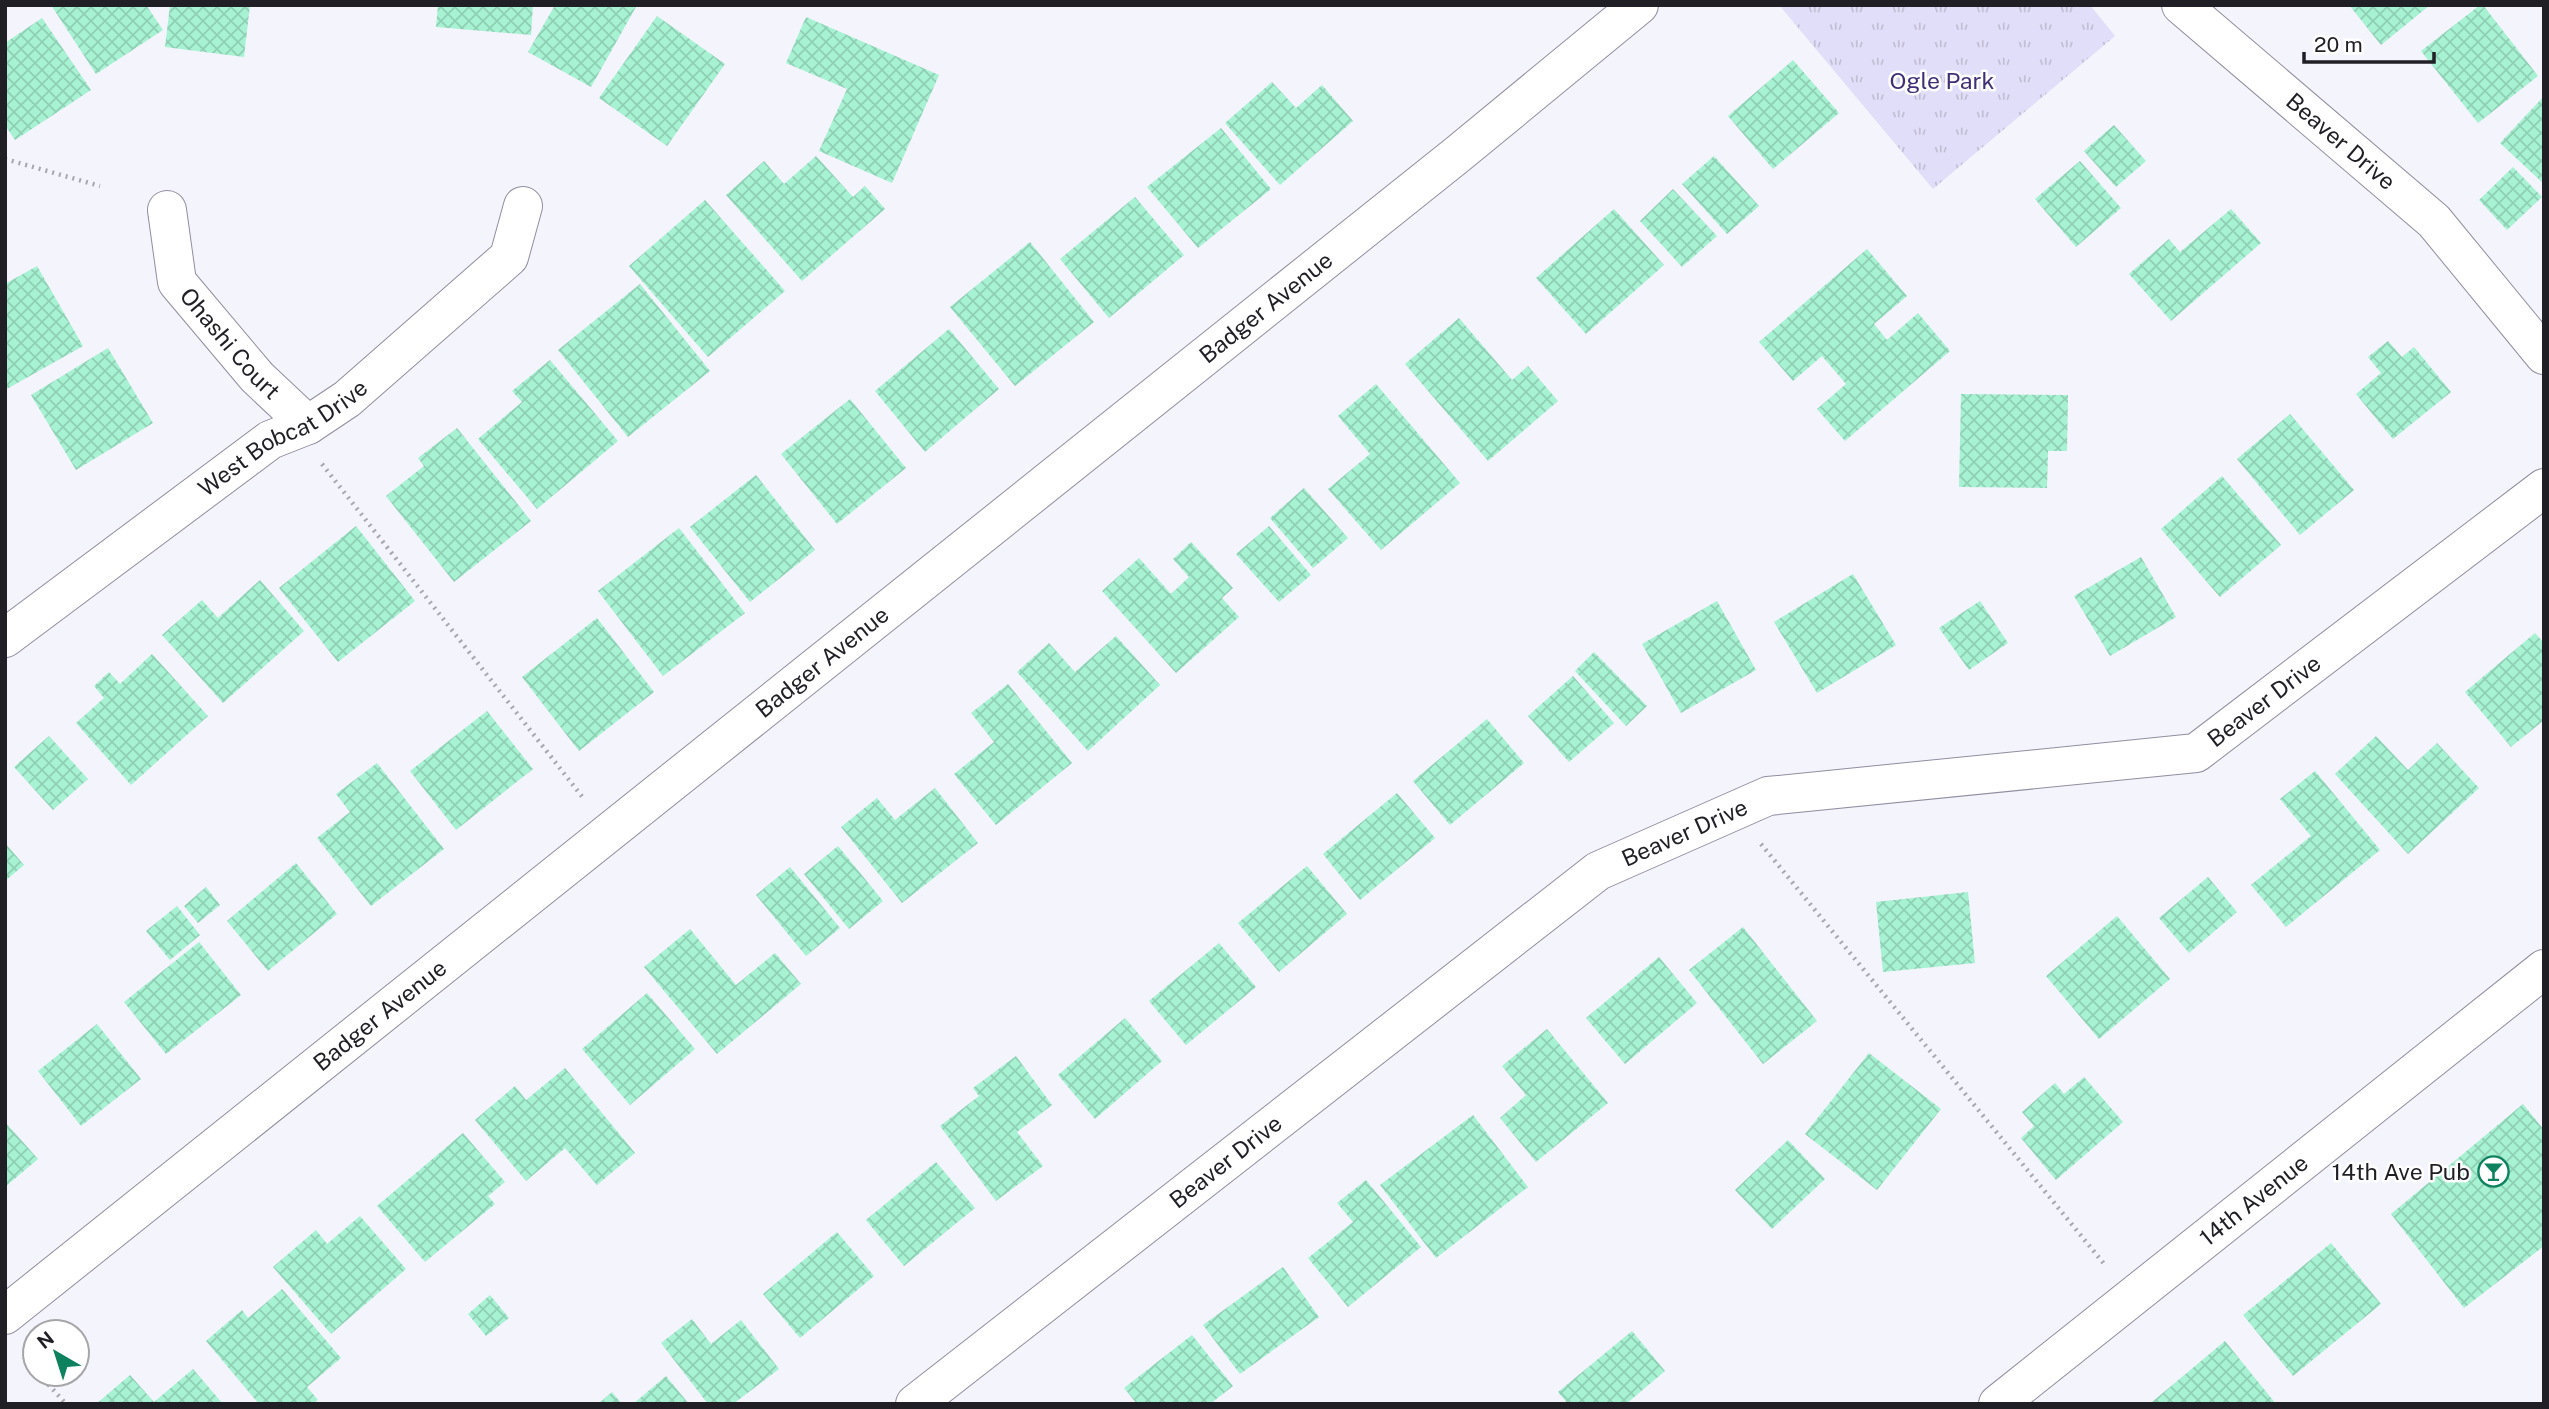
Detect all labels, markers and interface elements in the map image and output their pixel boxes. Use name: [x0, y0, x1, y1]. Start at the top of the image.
scale bar: [2304, 21, 2434, 65]
text: 20 m: [2314, 32, 2363, 57]
park label: Ogle Park: [1890, 67, 1995, 94]
street label: Beaver Drive: [2281, 87, 2401, 195]
street label: Badger Avenue: [1194, 246, 1337, 368]
street label: Ohashi Court: [175, 282, 286, 405]
street label: West Bobcat Drive: [193, 374, 373, 502]
street label: Badger Avenue: [750, 600, 894, 723]
street label: Beaver Drive: [2202, 649, 2326, 752]
street label: Beaver Drive: [1617, 793, 1752, 872]
street label: Badger Avenue: [308, 954, 452, 1076]
street label: Beaver Drive: [1164, 1109, 1287, 1213]
street label: 14th Avenue: [2194, 1149, 2313, 1251]
bar icon: 14th Ave Pub: [2476, 1155, 2510, 1189]
place label: 14th Ave Pub: [2332, 1158, 2470, 1185]
north arrow: [21, 1318, 91, 1388]
text: N: [33, 1327, 58, 1353]

